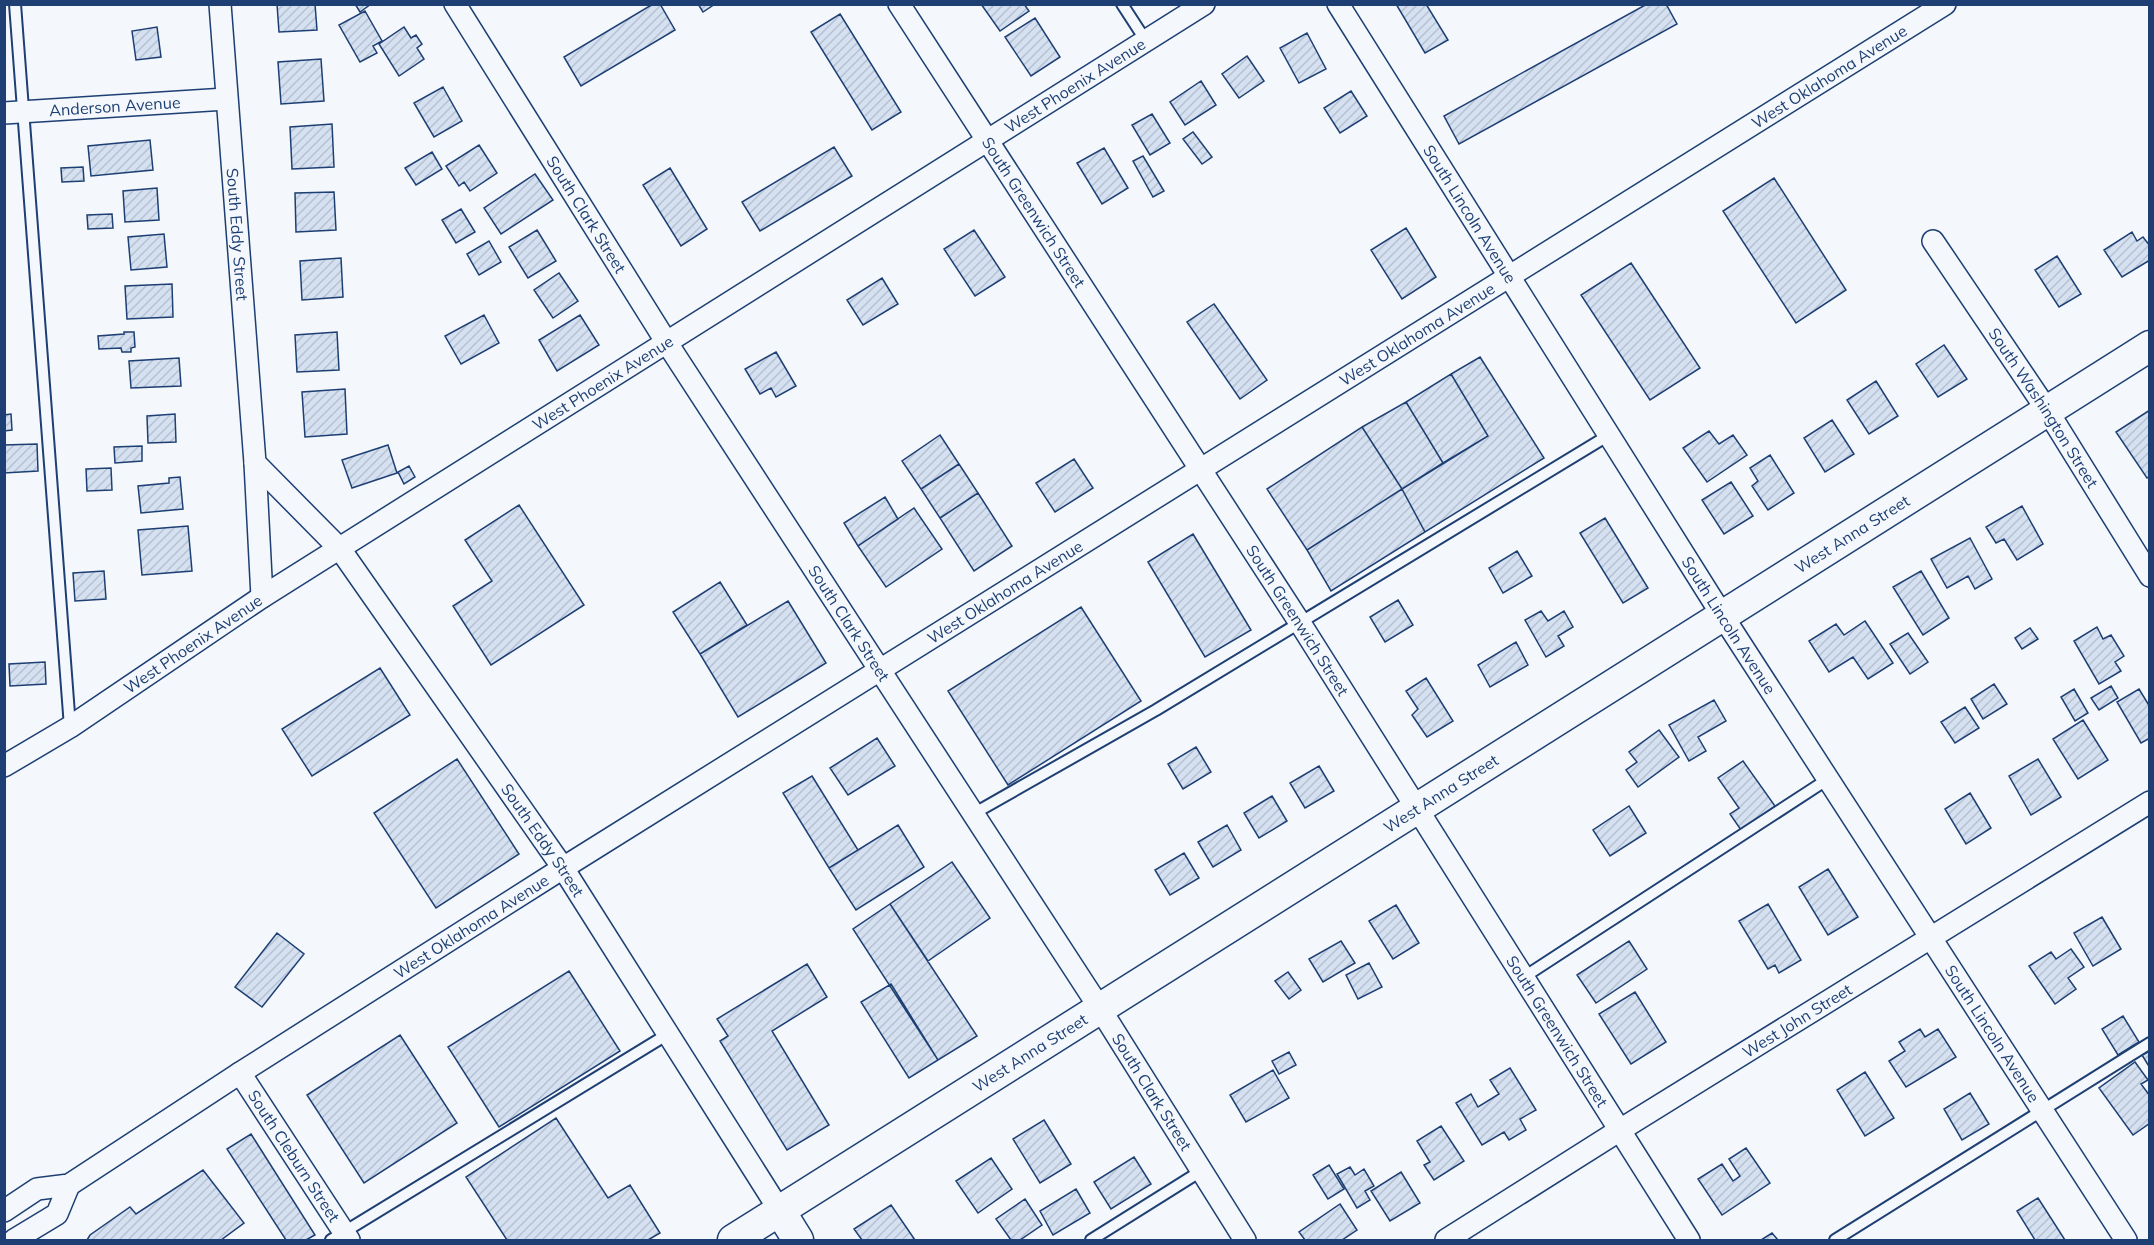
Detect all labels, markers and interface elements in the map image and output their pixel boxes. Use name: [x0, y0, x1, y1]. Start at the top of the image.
street label: West Oklahoma Avenue: [1748, 20, 1910, 133]
street label: West Phoenix Avenue: [1001, 34, 1149, 137]
street label: Anderson Avenue: [48, 92, 181, 120]
street label: South Greenwich Street: [978, 133, 1090, 291]
street label: South Lincoln Avenue: [1419, 141, 1521, 287]
street label: South Clark Street: [542, 152, 631, 277]
street label: South Eddy Street: [223, 167, 253, 302]
street label: West Oklahoma Avenue: [1336, 278, 1498, 390]
street label: South Washington Street: [1984, 324, 2103, 492]
street label: West Phoenix Avenue: [528, 331, 677, 434]
street label: West Anna Street: [1791, 490, 1913, 578]
street label: West Oklahoma Avenue: [923, 536, 1086, 648]
street label: South Greenwich Street: [1242, 541, 1354, 700]
street label: South Lincoln Avenue: [1678, 553, 1780, 698]
street label: South Clark Street: [804, 561, 894, 685]
street label: West Phoenix Avenue: [120, 590, 266, 698]
street label: West Anna Street: [1380, 750, 1502, 837]
street label: South Eddy Street: [497, 779, 589, 901]
street label: West Oklahoma Avenue: [390, 870, 552, 983]
street label: South Greenwich Street: [1502, 952, 1613, 1111]
street label: South Lincoln Avenue: [1941, 961, 2044, 1106]
street label: West John Street: [1739, 979, 1856, 1062]
street label: West Anna Street: [969, 1009, 1091, 1096]
street label: South Clark Street: [1108, 1029, 1196, 1154]
street label: South Cleburn Street: [244, 1086, 345, 1226]

